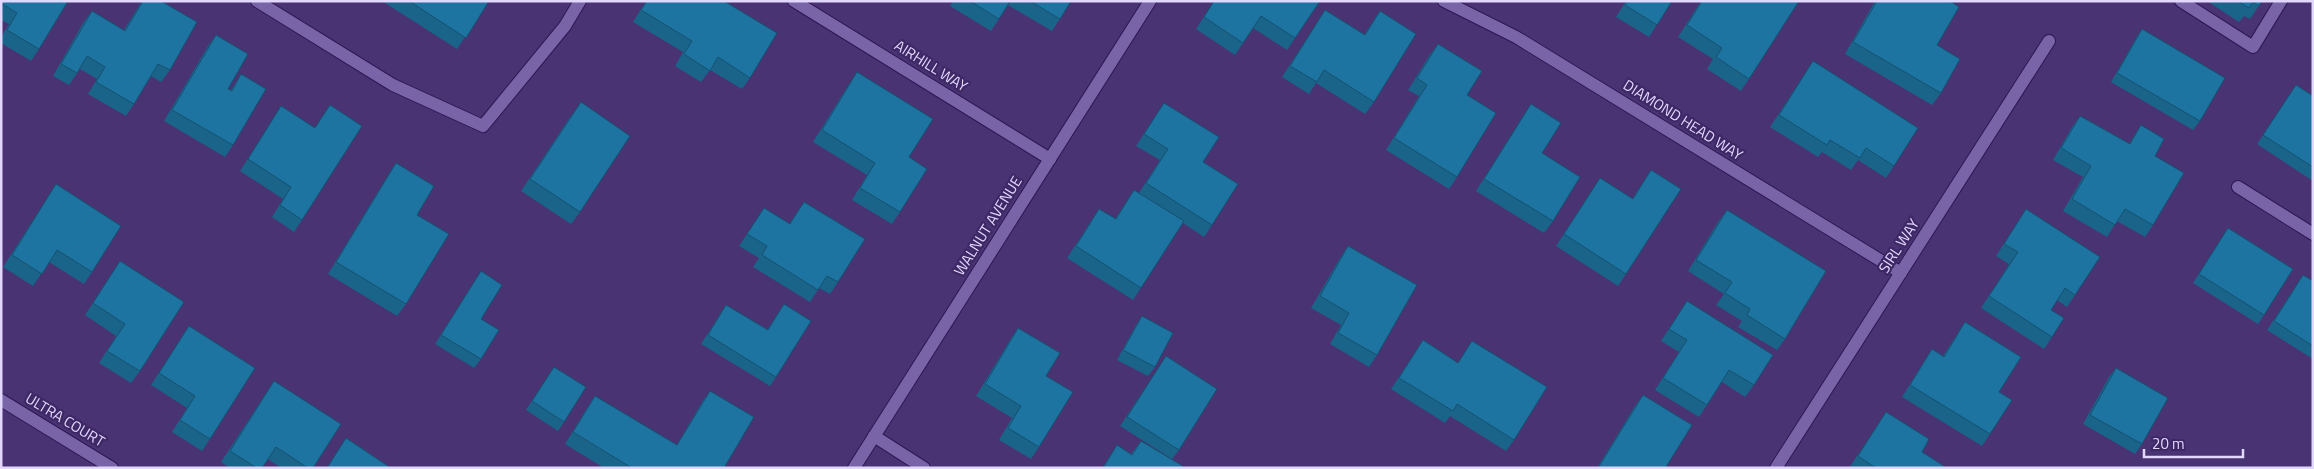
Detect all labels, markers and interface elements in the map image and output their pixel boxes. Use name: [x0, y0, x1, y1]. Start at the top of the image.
street label: AIRHILL WAY: [890, 34, 972, 97]
street label: DIAMOND HEAD WAY: [1619, 73, 1748, 166]
street label: WALNUT AVENUE: [948, 171, 1027, 280]
street label: SIRL WAY: [1872, 214, 1925, 277]
street label: ULTRA COURT: [21, 387, 110, 452]
scale bar: [2144, 426, 2243, 458]
text: 20 m: [2152, 432, 2185, 455]

